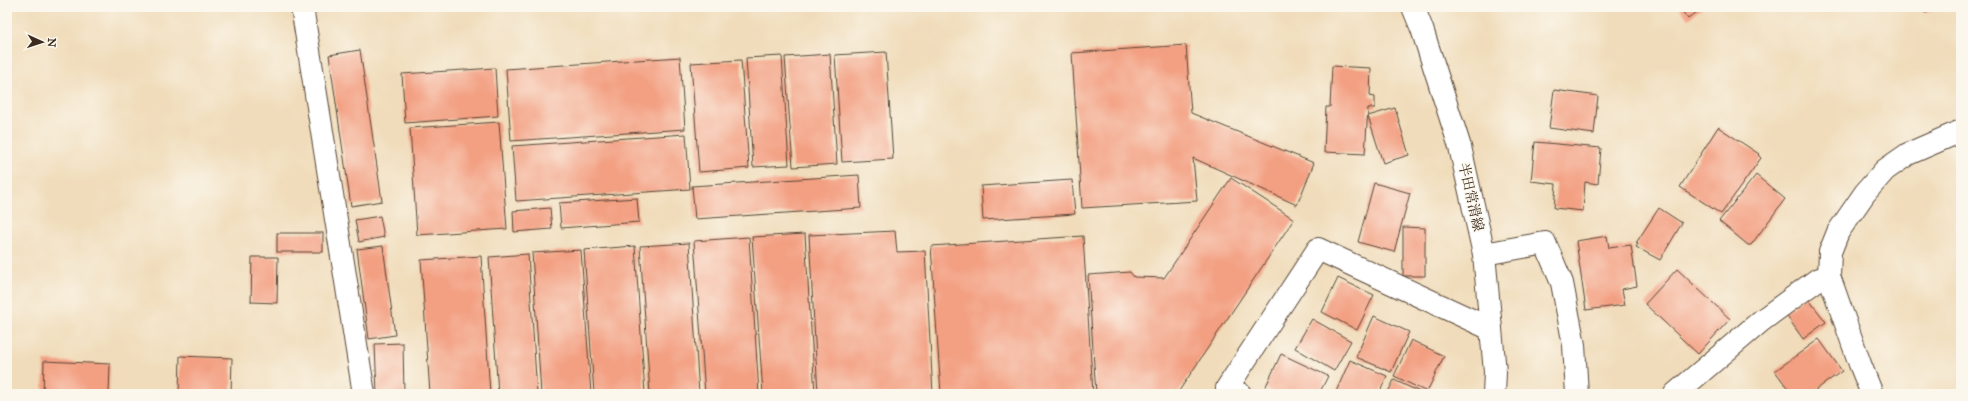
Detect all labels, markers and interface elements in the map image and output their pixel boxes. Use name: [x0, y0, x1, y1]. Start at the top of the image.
north arrow: [22, 22, 62, 62]
text: N: [45, 37, 58, 48]
street label: 半田常滑線: [1455, 161, 1487, 233]

